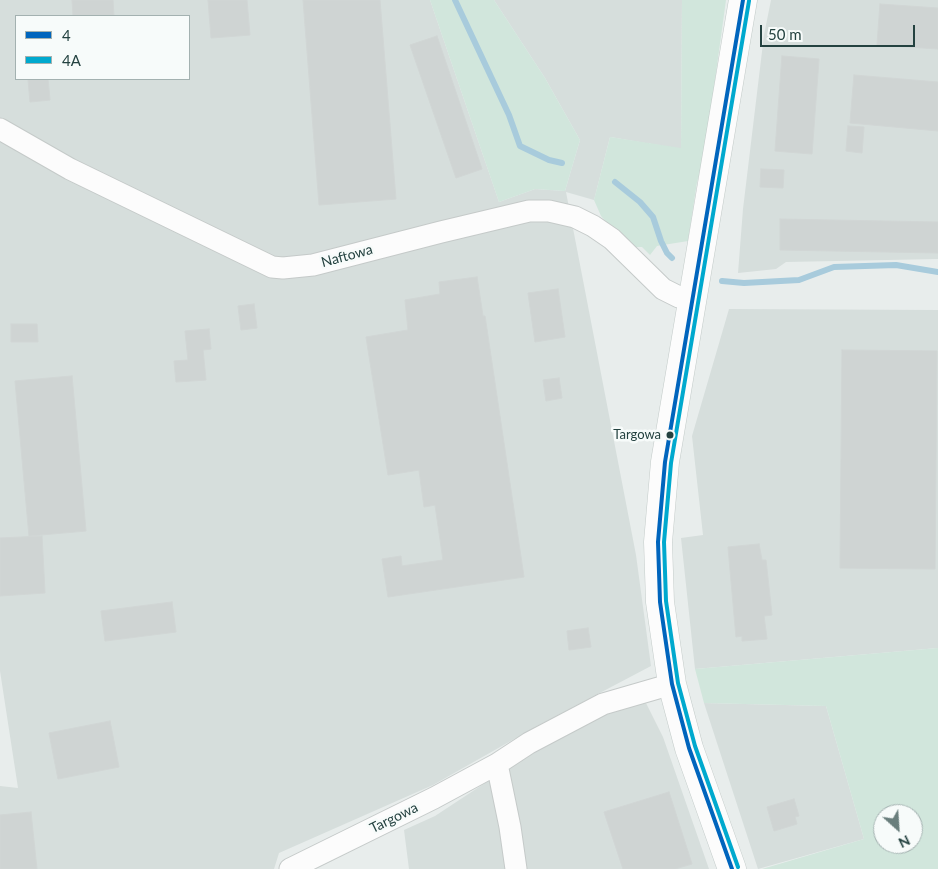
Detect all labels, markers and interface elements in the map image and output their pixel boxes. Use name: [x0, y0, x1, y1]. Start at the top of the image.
legend: [15, 15, 190, 80]
scale bar: [763, 15, 918, 47]
text: 50 m: [768, 25, 802, 43]
text: 4: [62, 26, 71, 44]
text: 4A: [62, 51, 81, 69]
street label: Naftowa: [319, 241, 375, 271]
place label: Targowa: [613, 427, 661, 443]
marker: Targowa: [665, 430, 675, 440]
street label: Targowa: [367, 799, 421, 837]
north arrow: [873, 804, 923, 854]
text: N: [896, 832, 913, 852]

